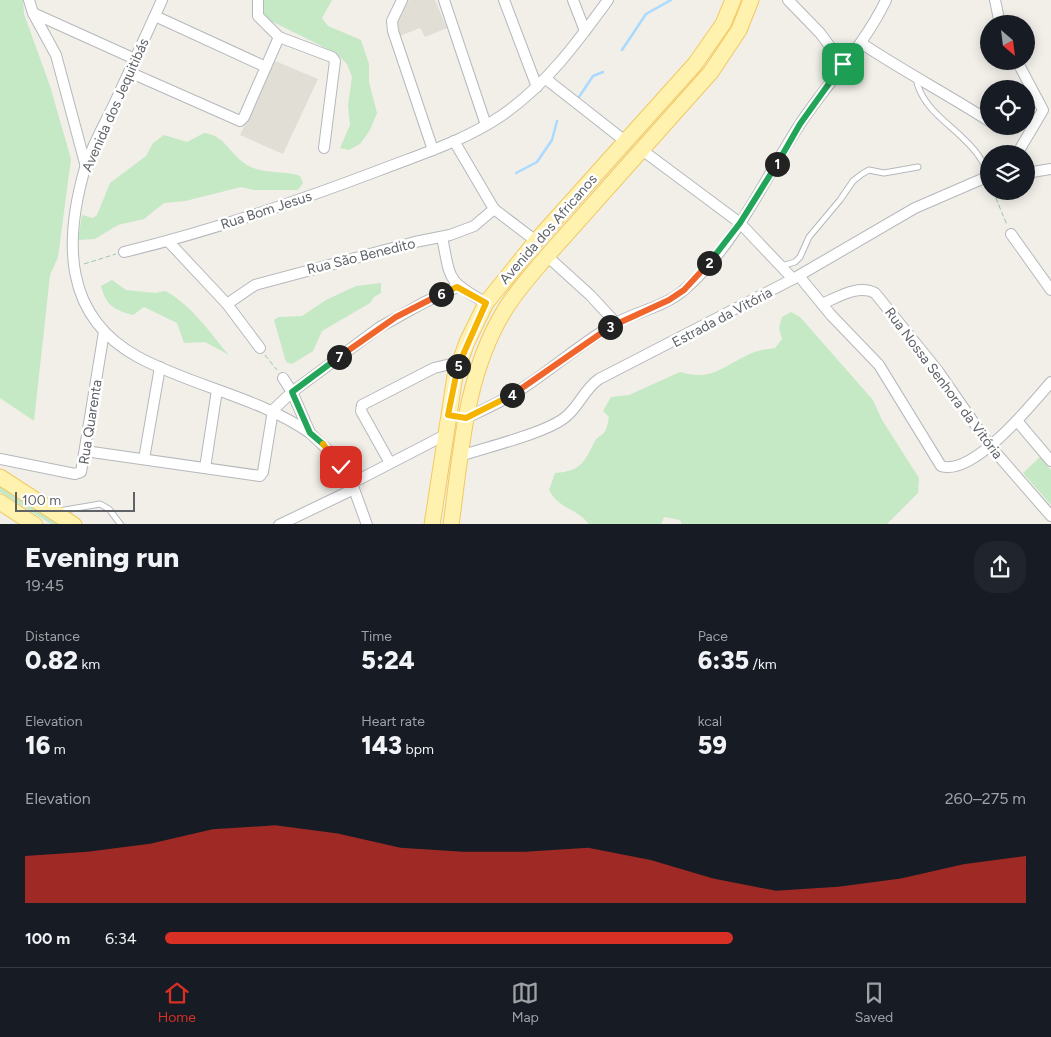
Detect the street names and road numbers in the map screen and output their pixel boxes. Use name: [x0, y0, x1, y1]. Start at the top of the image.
street label: Avenida dos Jequitibás: [78, 36, 153, 175]
street label: Avenida dos Africanos: [496, 171, 601, 288]
street label: Rua Bom Jesus: [218, 188, 314, 233]
street label: Rua São Benedito: [305, 235, 417, 278]
street label: Estrada da Vitória: [669, 284, 775, 351]
street label: Rua Nossa Senhora da Vitória: [881, 304, 1006, 462]
street label: Rua Quarenta: [75, 378, 106, 466]

